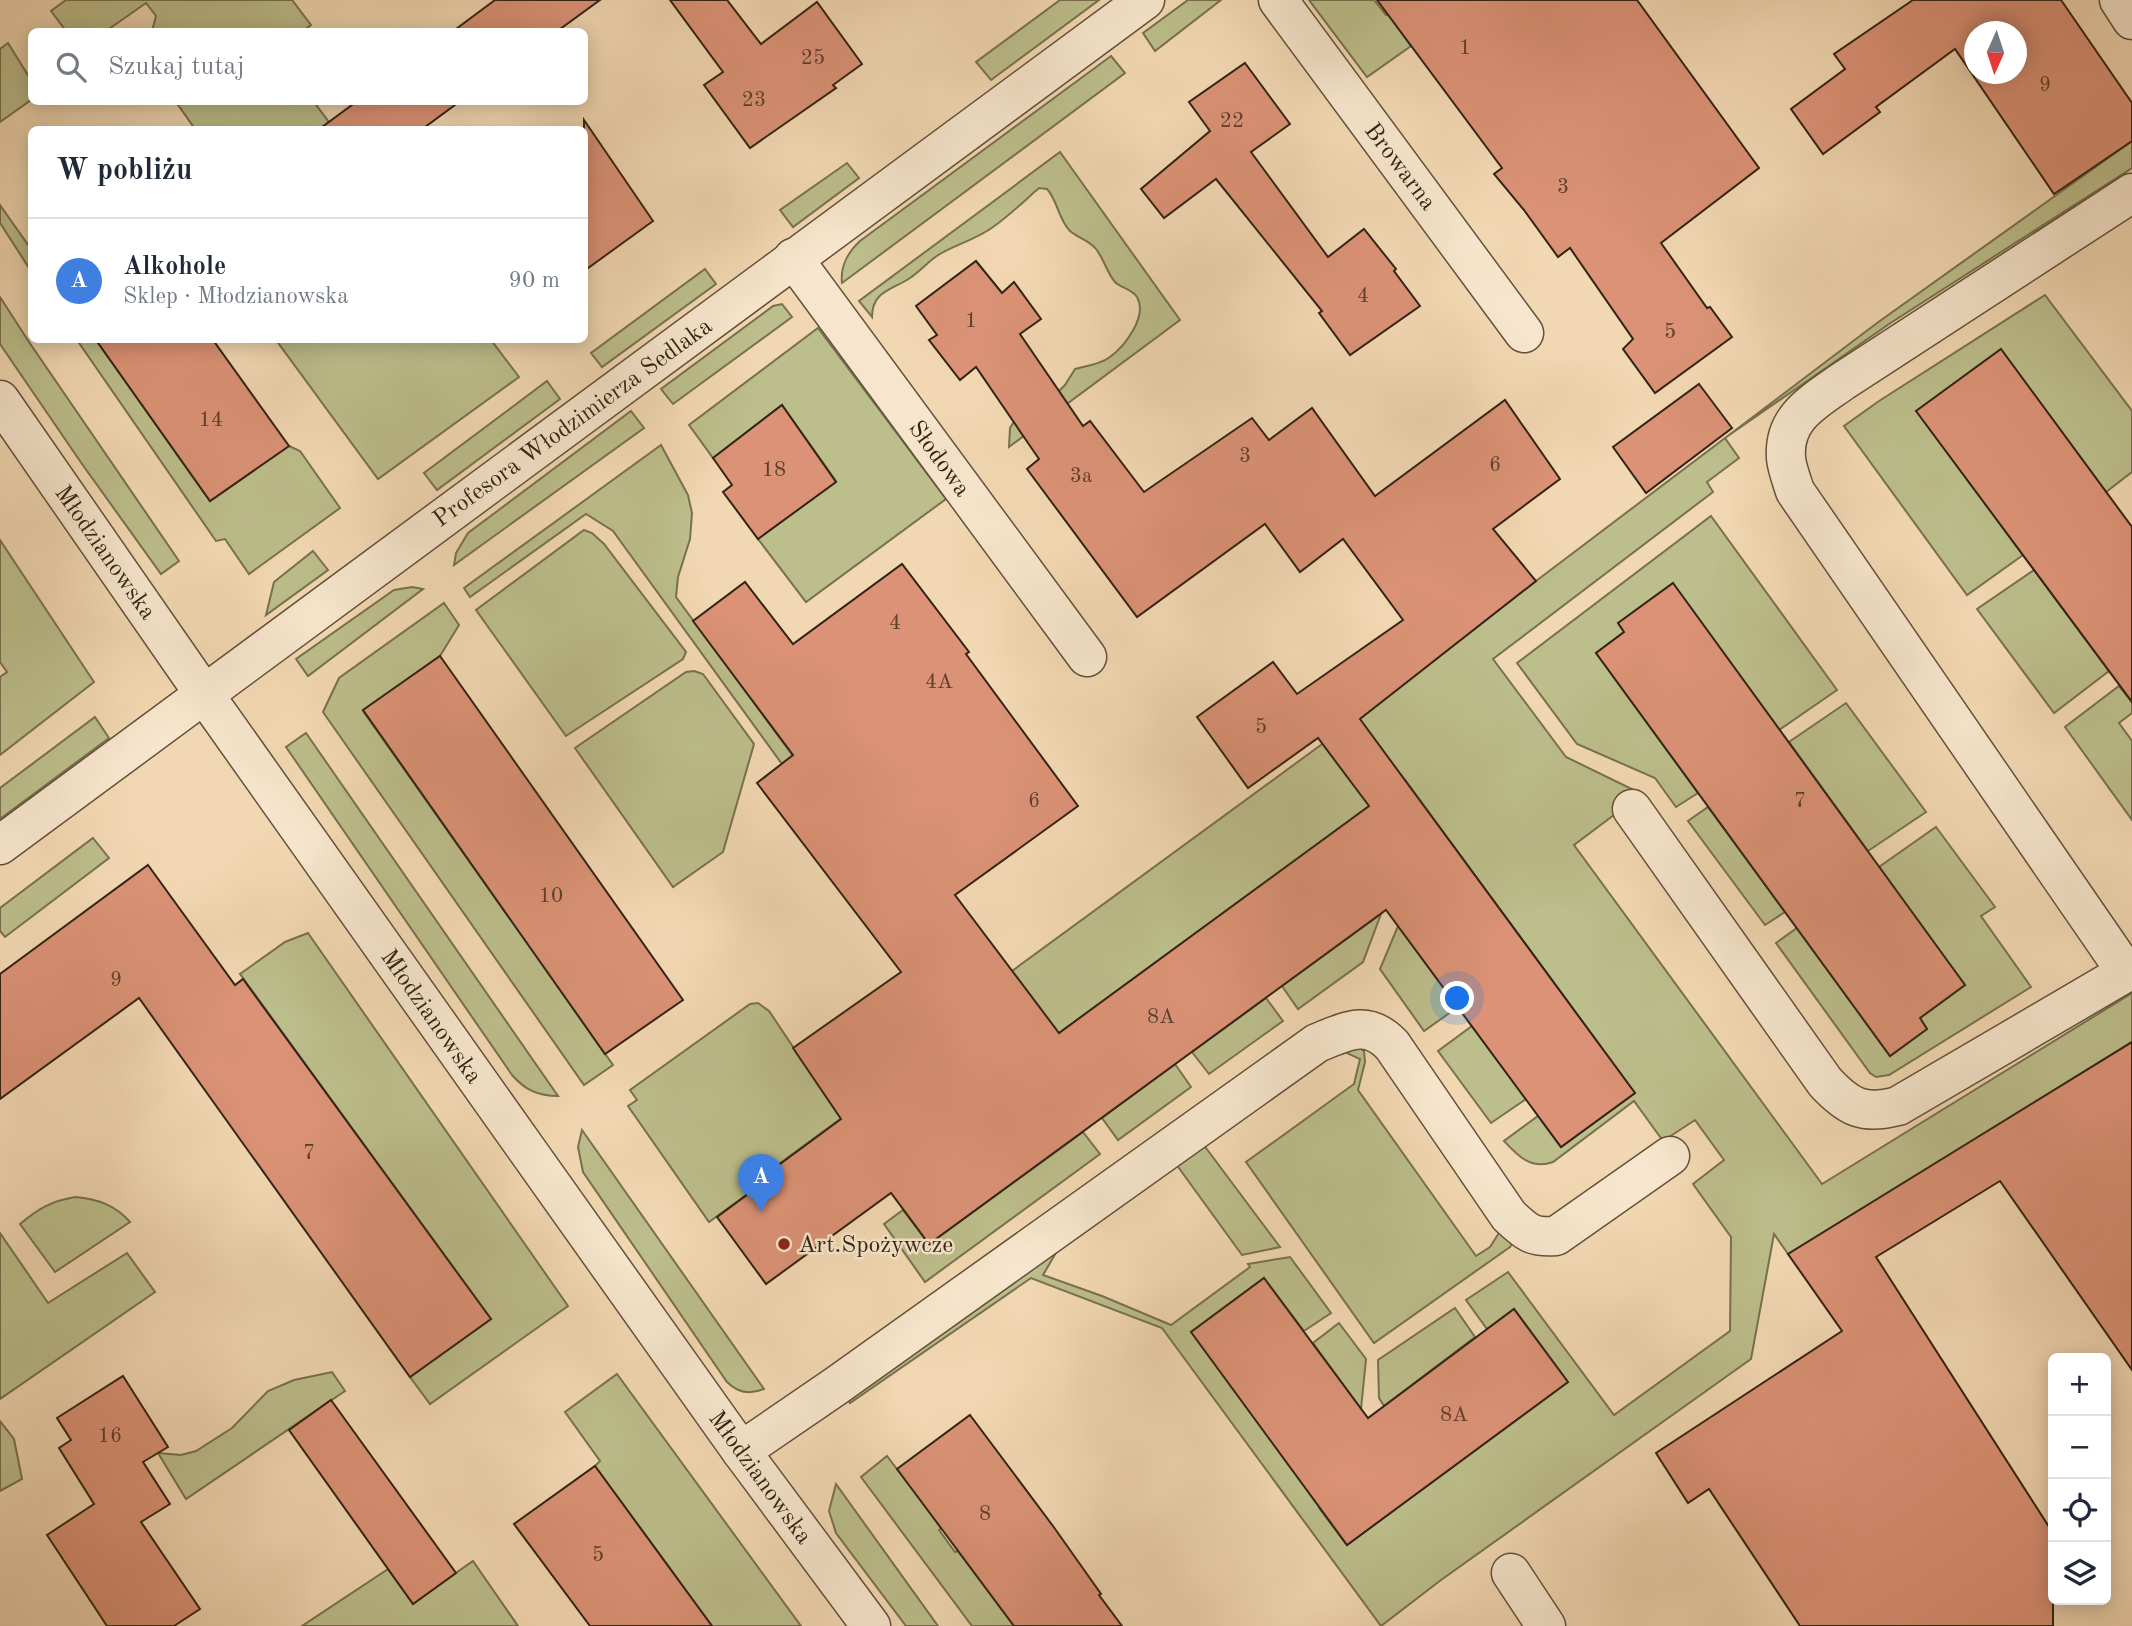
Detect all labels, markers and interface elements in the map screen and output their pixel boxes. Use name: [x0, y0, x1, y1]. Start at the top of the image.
north arrow: [1964, 21, 2027, 84]
search box: [28, 28, 588, 105]
house number: 1: [1459, 38, 1471, 59]
icon: search: [52, 48, 90, 86]
house number: 25: [801, 48, 825, 69]
text: Szukaj tutaj: [108, 54, 245, 80]
house number: 9: [2039, 75, 2051, 96]
house number: 23: [742, 90, 766, 111]
house number: 22: [1220, 111, 1244, 132]
street label: Browarna: [1359, 119, 1440, 215]
text: W pobliżu: [56, 156, 192, 186]
house number: 3: [1557, 177, 1569, 198]
text: Alkohole: [123, 254, 226, 280]
text: A: [70, 269, 88, 292]
text: 90 m: [509, 269, 560, 292]
text: Sklep · Młodzianowska: [123, 285, 349, 308]
house number: 4: [1357, 286, 1369, 307]
house number: 1: [965, 311, 977, 332]
street label: Profesora Włodzimierza Sedlaka: [429, 314, 717, 533]
house number: 5: [1664, 322, 1676, 343]
house number: 14: [199, 410, 223, 431]
street label: Słodowa: [903, 417, 974, 502]
house number: 3: [1239, 446, 1251, 467]
house number: 6: [1489, 455, 1501, 476]
house number: 18: [762, 460, 786, 481]
house number: 3a: [1070, 466, 1092, 487]
street label: Młodzianowska: [49, 482, 160, 625]
house number: 4: [889, 613, 901, 634]
house number: 4A: [925, 672, 953, 693]
house number: 5: [1255, 717, 1267, 738]
house number: 6: [1028, 791, 1040, 812]
house number: 7: [1794, 791, 1806, 812]
house number: 10: [539, 886, 563, 907]
street label: Młodzianowska: [375, 946, 486, 1089]
house number: 9: [110, 970, 122, 991]
your location: [1440, 981, 1474, 1015]
house number: 8A: [1147, 1007, 1175, 1028]
house number: 7: [303, 1143, 315, 1164]
pin: A: [738, 1154, 784, 1212]
place label: Art.Spożywcze: [798, 1234, 953, 1258]
marker: Art.Spożywcze: [776, 1236, 792, 1252]
map controls: [2048, 1353, 2111, 1605]
button: +: [2048, 1353, 2111, 1416]
house number: 8A: [1440, 1405, 1468, 1426]
street label: Młodzianowska: [703, 1407, 816, 1549]
button: −: [2048, 1416, 2111, 1479]
house number: 16: [98, 1426, 122, 1447]
button: locate: [2048, 1479, 2111, 1542]
house number: 8: [979, 1504, 991, 1525]
button: layers: [2048, 1542, 2111, 1605]
house number: 5: [592, 1545, 604, 1566]

